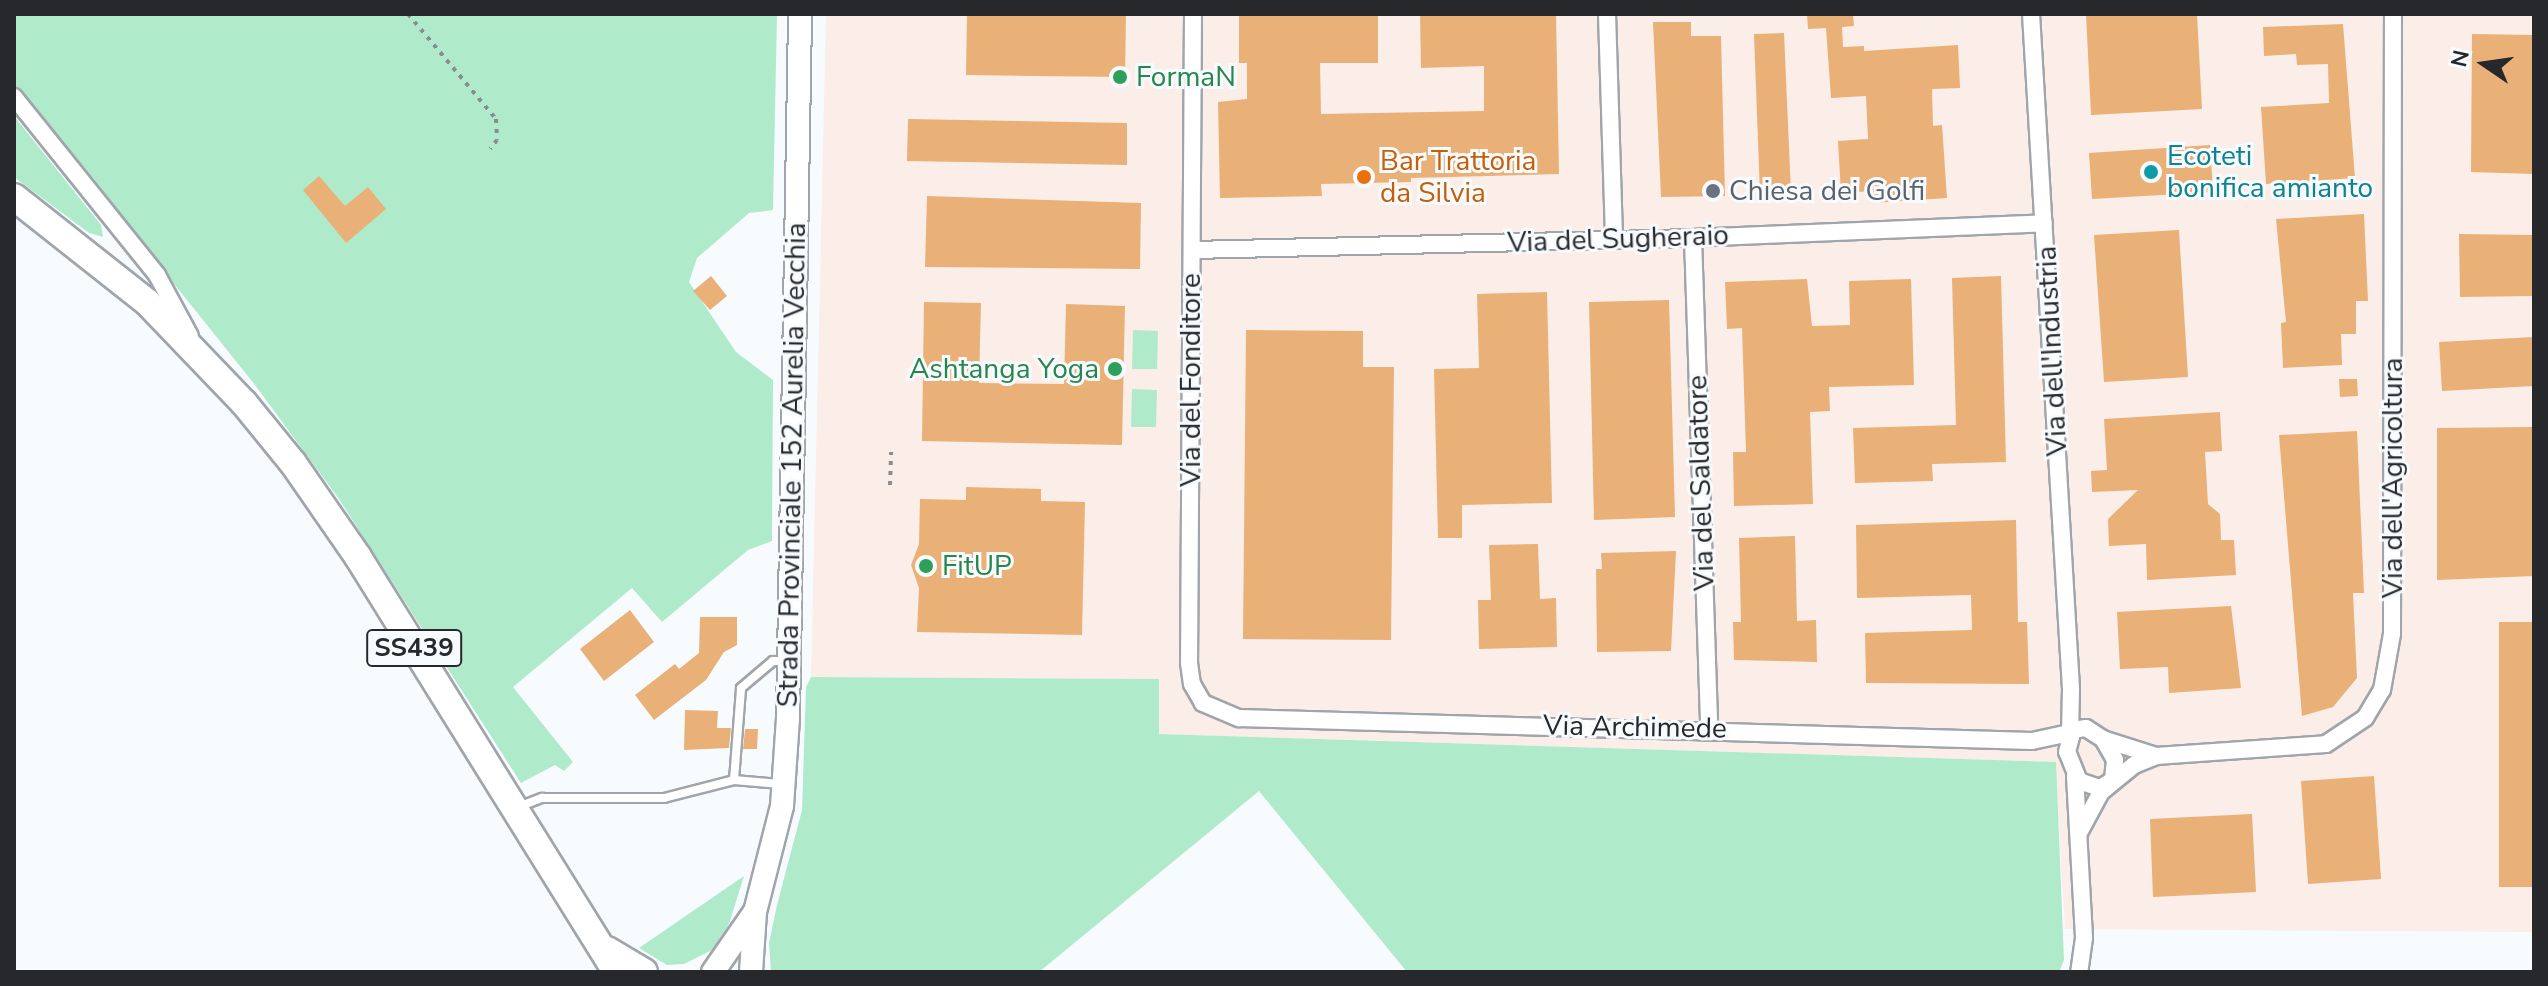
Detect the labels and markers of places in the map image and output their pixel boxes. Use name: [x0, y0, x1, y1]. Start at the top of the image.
place label: FormaN: [1136, 60, 1236, 94]
marker: FormaN: [1111, 68, 1129, 86]
place label: Ecoteti bonifica amianto: [2167, 139, 2373, 205]
place label: Bar Trattoria da Silvia: [1380, 144, 1536, 210]
marker: Ecoteti bonifica amianto: [2142, 163, 2160, 181]
marker: Bar Trattoria da Silvia: [1355, 168, 1373, 186]
place label: Chiesa dei Golfi: [1729, 174, 1925, 208]
marker: Chiesa dei Golfi: [1704, 182, 1722, 200]
place label: Ashtanga Yoga: [909, 352, 1099, 386]
marker: Ashtanga Yoga: [1106, 360, 1124, 378]
place label: FitUP: [942, 549, 1012, 583]
marker: FitUP: [917, 557, 935, 575]

